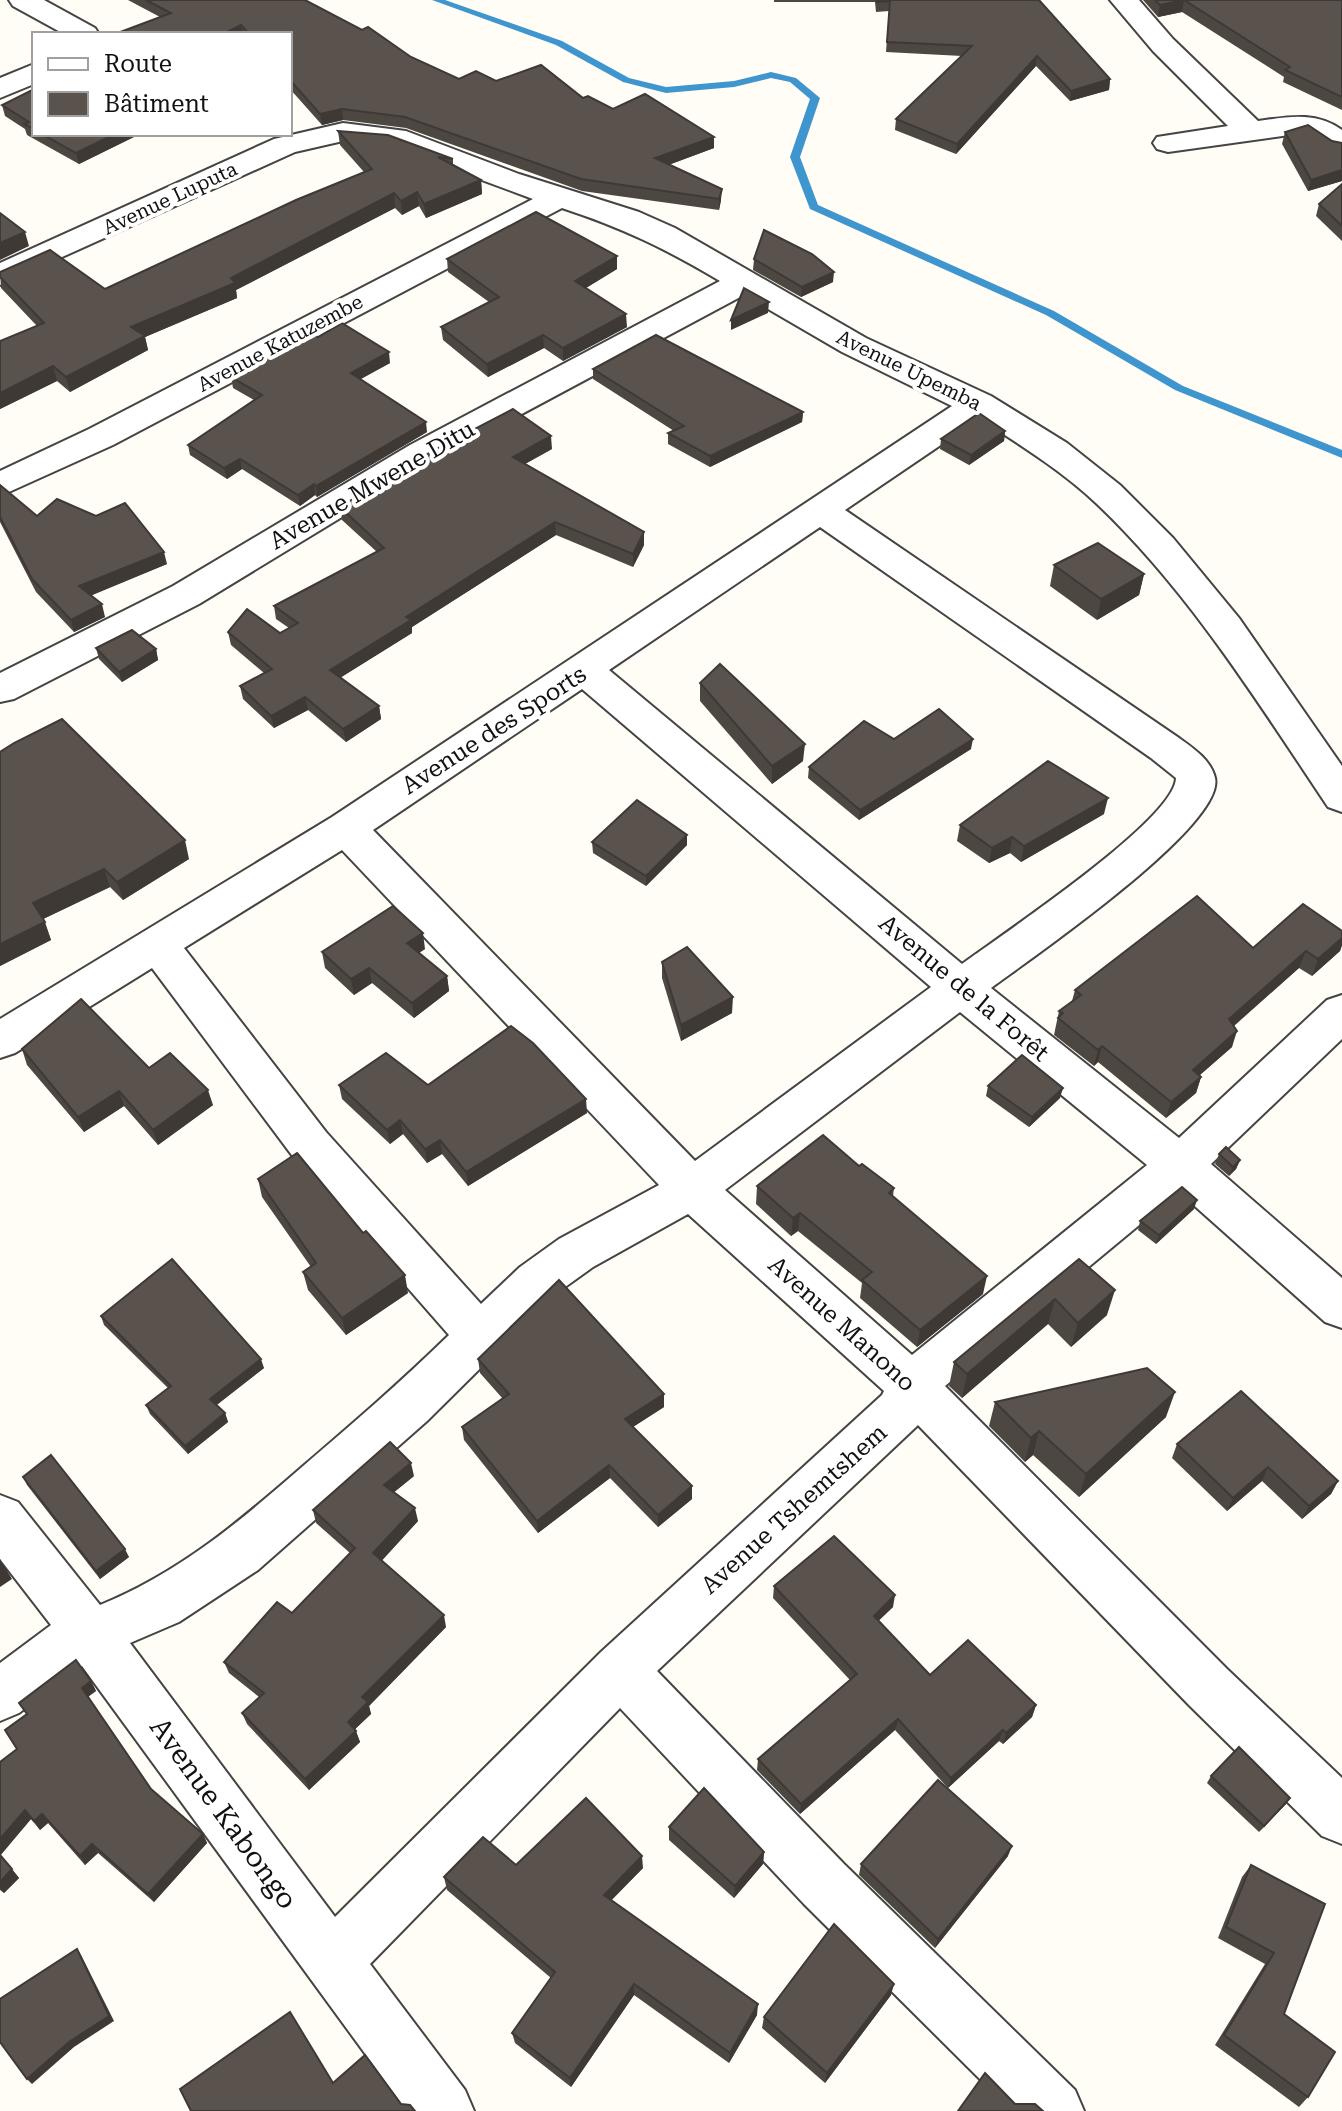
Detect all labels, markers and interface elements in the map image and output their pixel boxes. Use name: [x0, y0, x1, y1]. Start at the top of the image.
legend: [32, 32, 292, 136]
text: Route: [104, 50, 172, 78]
text: Bâtiment: [104, 90, 209, 118]
street label: Avenue Luputa: [99, 156, 241, 240]
street label: Avenue Katuzembe: [193, 289, 367, 397]
street label: Avenue Upemba: [833, 325, 985, 415]
street label: Avenue Mwene Ditu: [264, 415, 480, 555]
street label: Avenue des Sports: [397, 660, 591, 800]
street label: Avenue de la Forêt: [873, 909, 1055, 1067]
street label: Avenue Manono: [763, 1251, 921, 1397]
street label: Avenue Tshemtshem: [695, 1418, 893, 1600]
street label: Avenue Kabongo: [143, 1711, 304, 1915]

